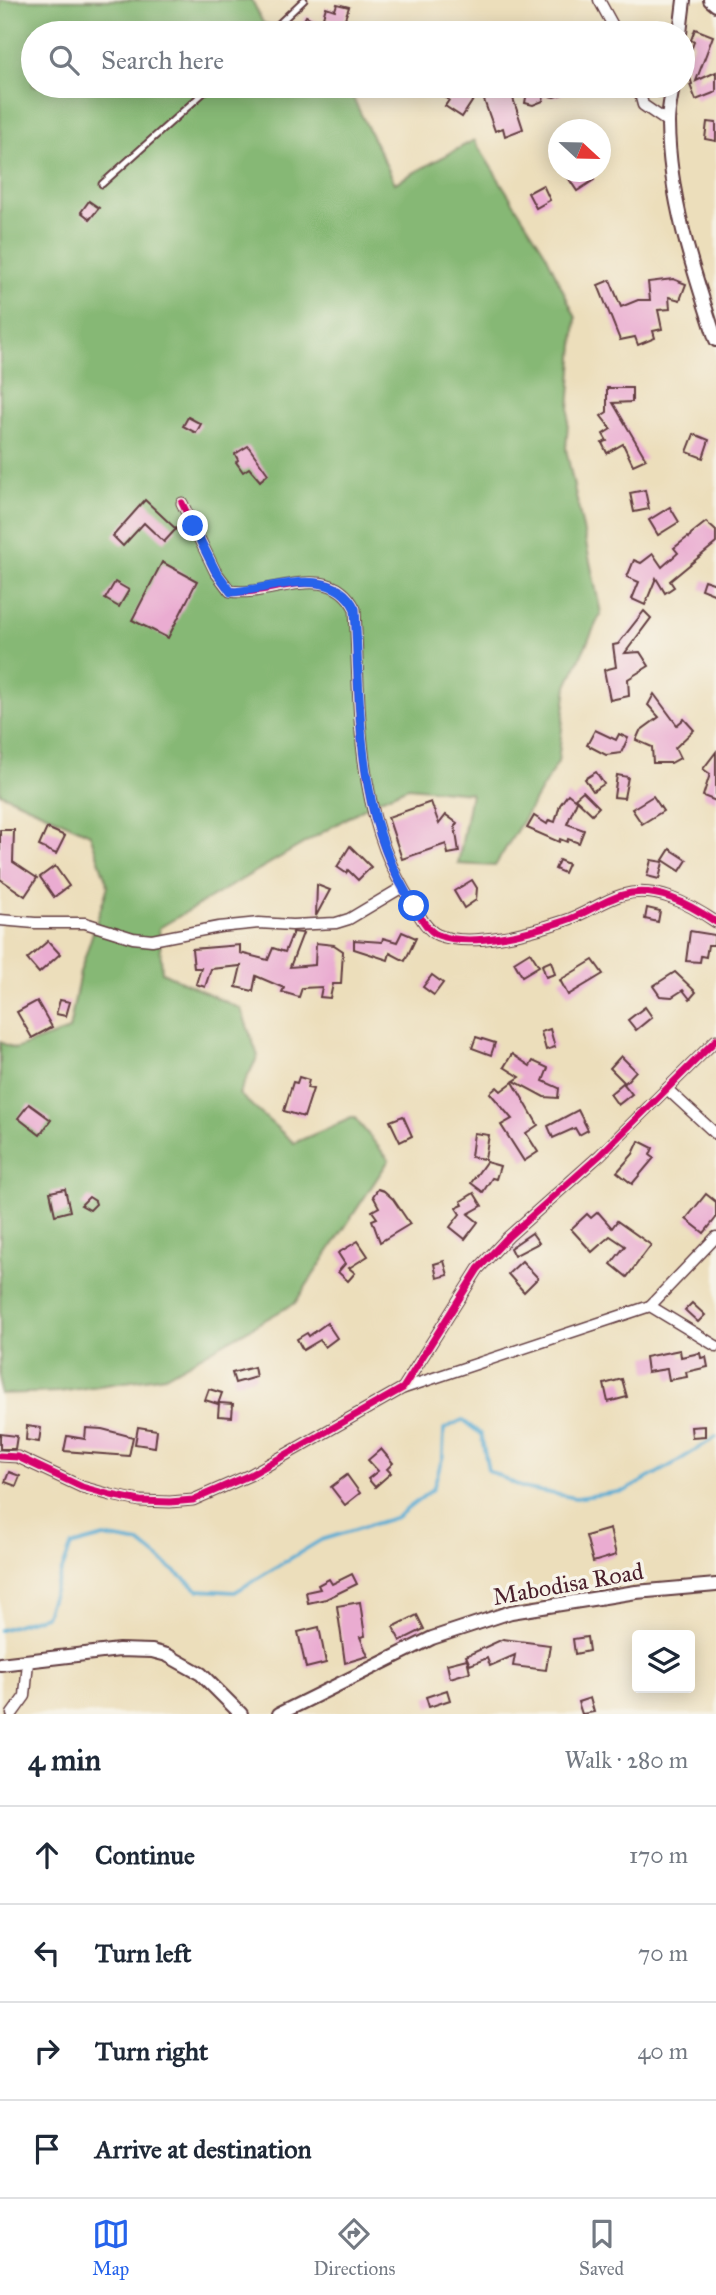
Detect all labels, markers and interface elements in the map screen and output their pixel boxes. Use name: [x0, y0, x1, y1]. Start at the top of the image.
search box: [21, 21, 695, 98]
icon: search: [45, 41, 83, 79]
text: Search here: [101, 44, 224, 76]
north arrow: [548, 119, 611, 182]
route end: [177, 510, 208, 541]
route start: [398, 890, 429, 921]
street label: Mabodisa Road: [490, 1556, 646, 1612]
map controls: [632, 1630, 695, 1693]
button: layers: [632, 1630, 695, 1693]
text: 4 min: [28, 1742, 101, 1778]
text: Walk · 280 m: [564, 1746, 688, 1774]
icon: ahead: [28, 1836, 66, 1874]
text: Continue: [95, 1839, 195, 1871]
text: 170 m: [629, 1841, 688, 1869]
icon: left: [28, 1934, 66, 1972]
text: Turn left: [95, 1937, 191, 1969]
text: 70 m: [638, 1939, 688, 1967]
icon: right: [28, 2032, 66, 2070]
text: Turn right: [95, 2035, 208, 2067]
text: 40 m: [638, 2037, 688, 2065]
icon: arrive: [28, 2130, 66, 2168]
text: Arrive at destination: [95, 2133, 312, 2165]
tab: Map: [92, 2215, 130, 2280]
tab: Directions: [313, 2215, 395, 2280]
tab: Saved: [579, 2215, 624, 2280]

